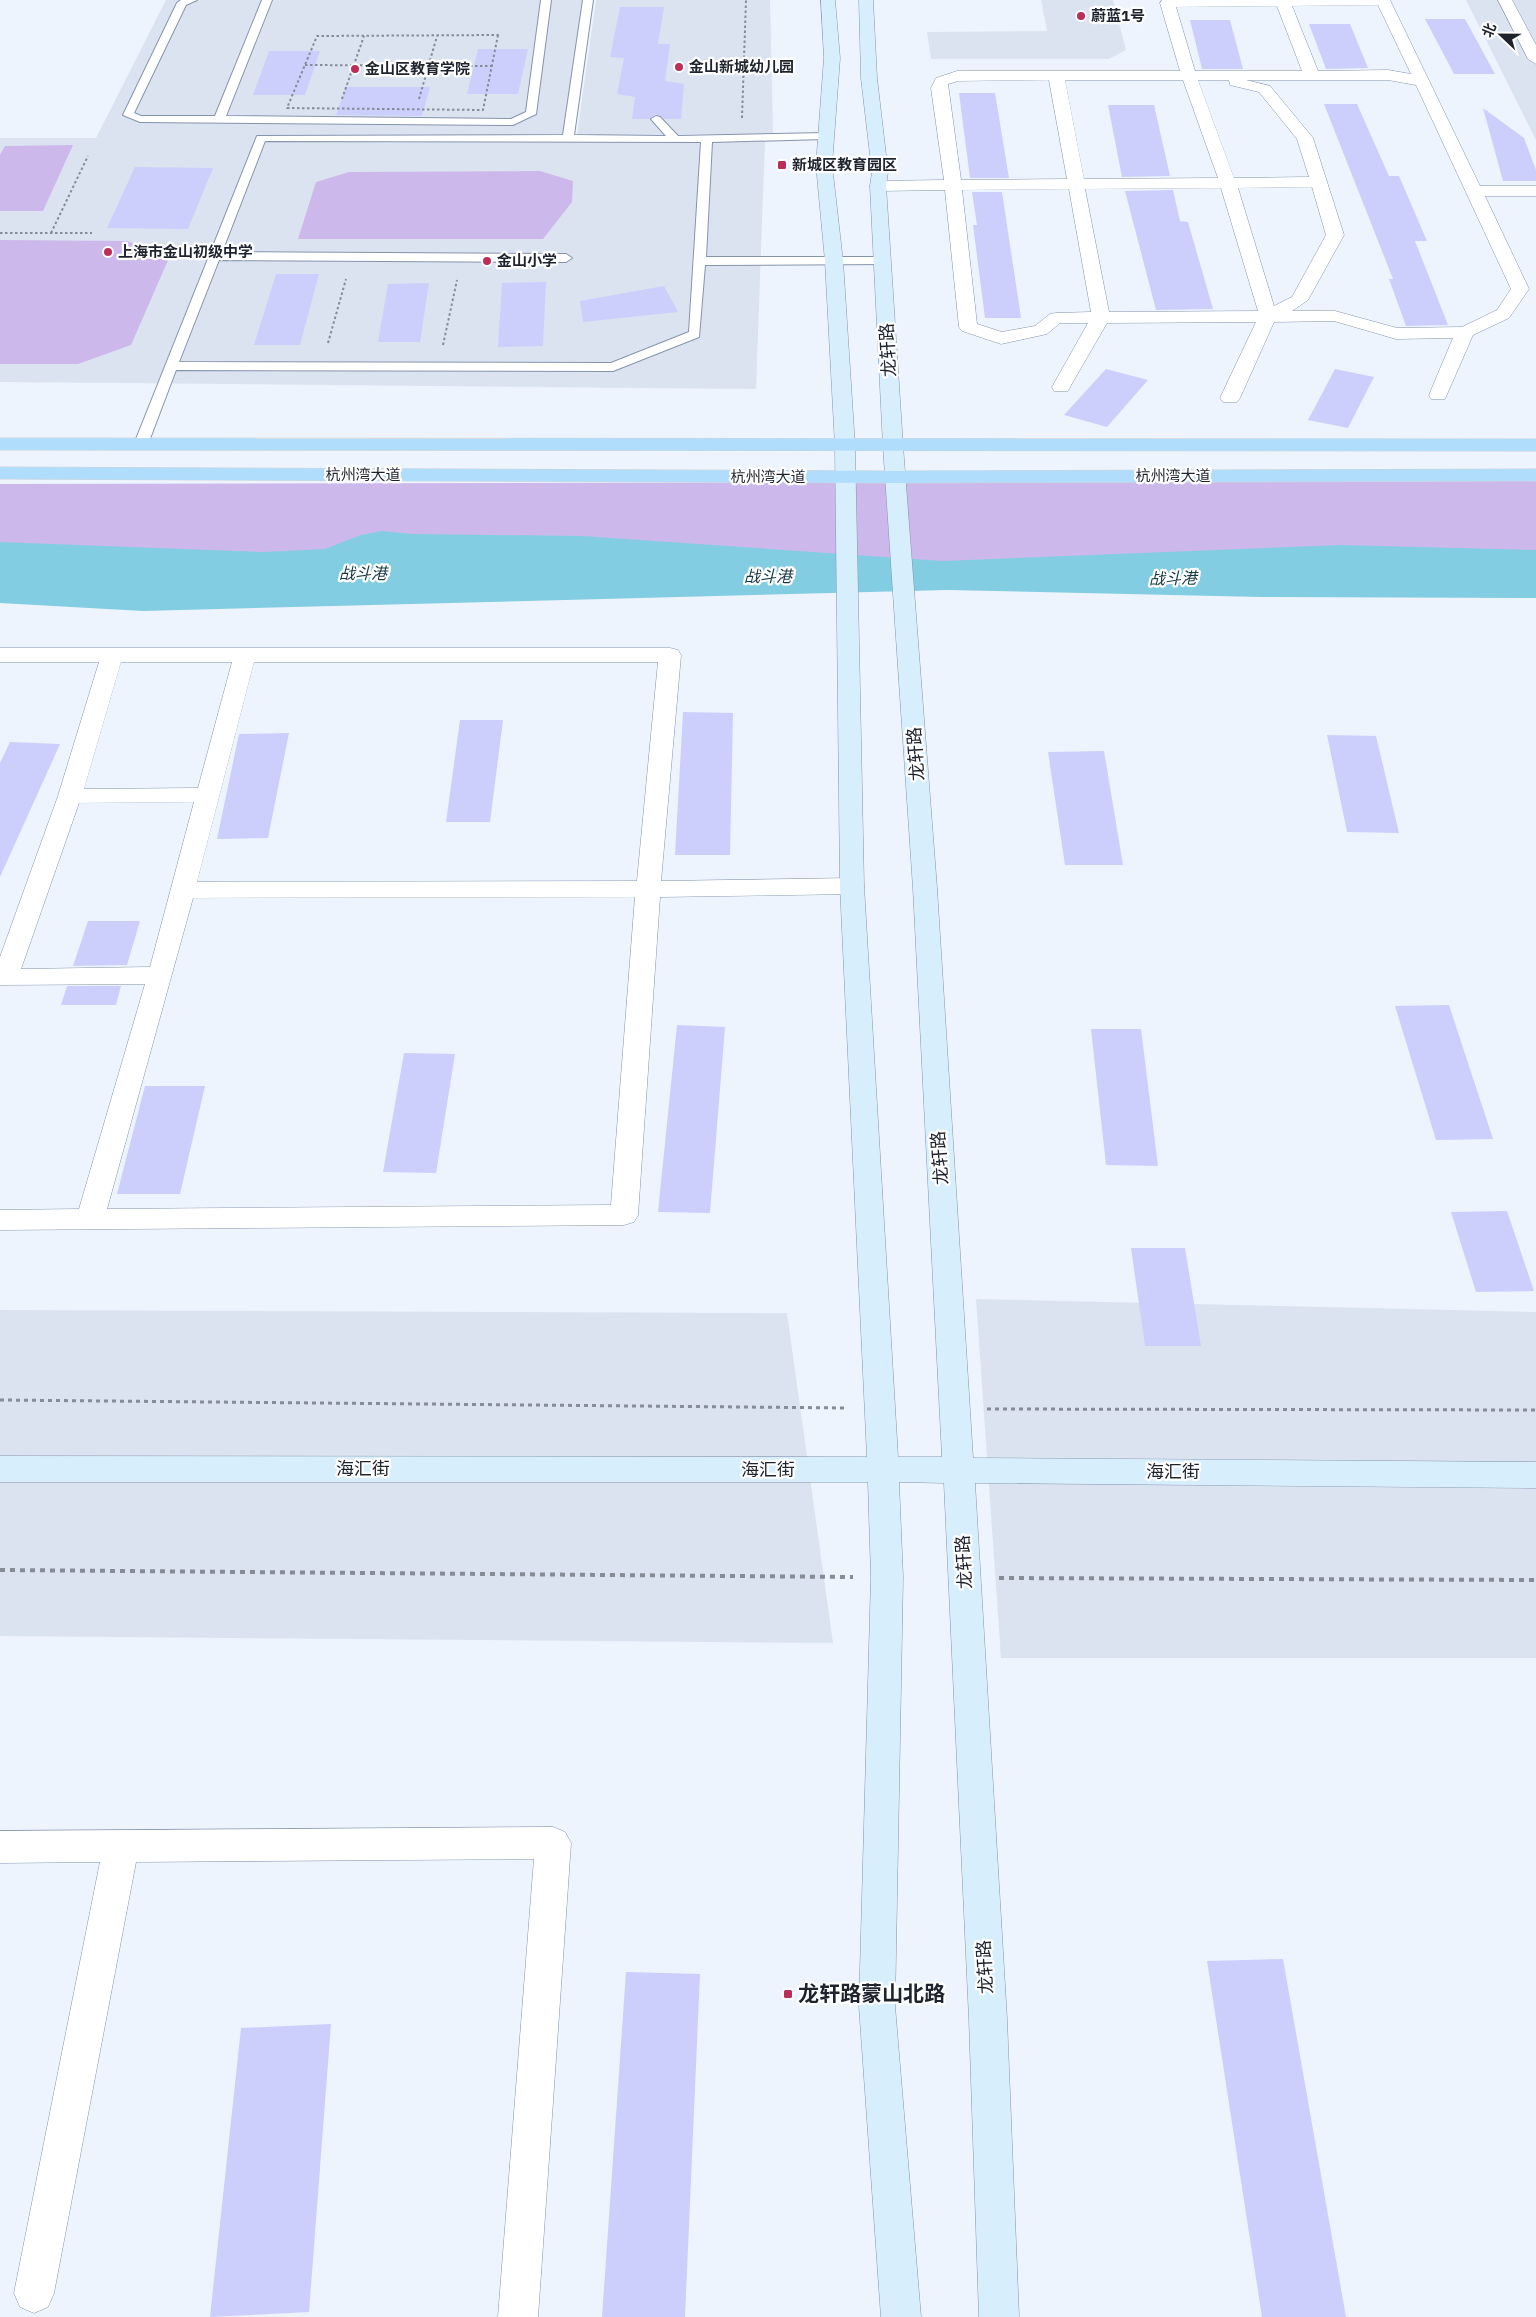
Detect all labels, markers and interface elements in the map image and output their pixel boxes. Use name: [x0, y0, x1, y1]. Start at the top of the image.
place label: 蔚蓝1号: [1091, 6, 1145, 25]
marker: 蔚蓝1号: [1075, 10, 1087, 22]
north arrow: [1476, 10, 1526, 60]
text: 北: [1478, 20, 1500, 40]
place label: 金山新城幼儿园: [689, 57, 794, 76]
place label: 金山区教育学院: [365, 59, 470, 78]
marker: 金山新城幼儿园: [673, 61, 685, 73]
marker: 金山区教育学院: [349, 63, 361, 75]
place label: 新城区教育园区: [792, 155, 897, 174]
marker: 新城区教育园区: [776, 159, 788, 171]
place label: 上海市金山初级中学: [118, 242, 253, 261]
marker: 上海市金山初级中学: [102, 246, 114, 258]
place label: 金山小学: [497, 251, 557, 270]
marker: 金山小学: [481, 255, 493, 267]
street label: 龙轩路: [875, 322, 900, 378]
street label: 杭州湾大道: [325, 465, 401, 484]
street label: 杭州湾大道: [1135, 466, 1211, 485]
street label: 杭州湾大道: [730, 467, 806, 486]
water label: 战斗港: [339, 563, 389, 583]
water label: 战斗港: [744, 566, 794, 586]
water label: 战斗港: [1149, 568, 1199, 588]
street label: 龙轩路: [902, 726, 929, 782]
street label: 龙轩路: [926, 1130, 953, 1186]
street label: 海汇街: [336, 1457, 390, 1480]
street label: 海汇街: [741, 1458, 795, 1481]
street label: 海汇街: [1146, 1460, 1200, 1483]
street label: 龙轩路: [951, 1534, 976, 1590]
street label: 龙轩路: [972, 1939, 997, 1995]
place label: 龙轩路蒙山北路: [798, 1979, 945, 2007]
marker: 龙轩路蒙山北路: [782, 1988, 794, 2000]

